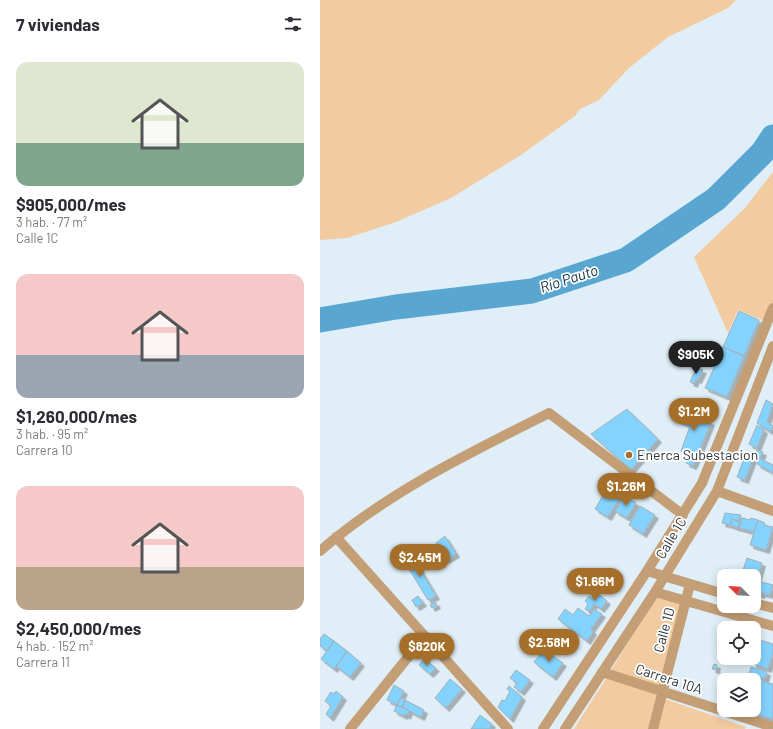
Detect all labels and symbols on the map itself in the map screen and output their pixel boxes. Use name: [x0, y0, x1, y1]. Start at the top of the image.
water label: Río Pauto: [537, 260, 600, 296]
pin: $905K: [668, 341, 724, 375]
pin: $1.2M: [666, 398, 722, 432]
place label: Enerca Subestacion: [637, 446, 758, 463]
marker: Enerca Subestacion: [624, 450, 634, 460]
pin: $1.26M: [593, 473, 659, 507]
street label: Calle 1C: [652, 514, 690, 562]
pin: $2.45M: [387, 544, 453, 578]
pin: $1.66M: [562, 568, 628, 602]
north arrow: [717, 569, 761, 613]
street label: Calle 1D: [649, 606, 678, 654]
pin: $2.58M: [516, 629, 582, 663]
pin: $820K: [399, 633, 455, 667]
street label: Carrera 10A: [633, 660, 705, 697]

